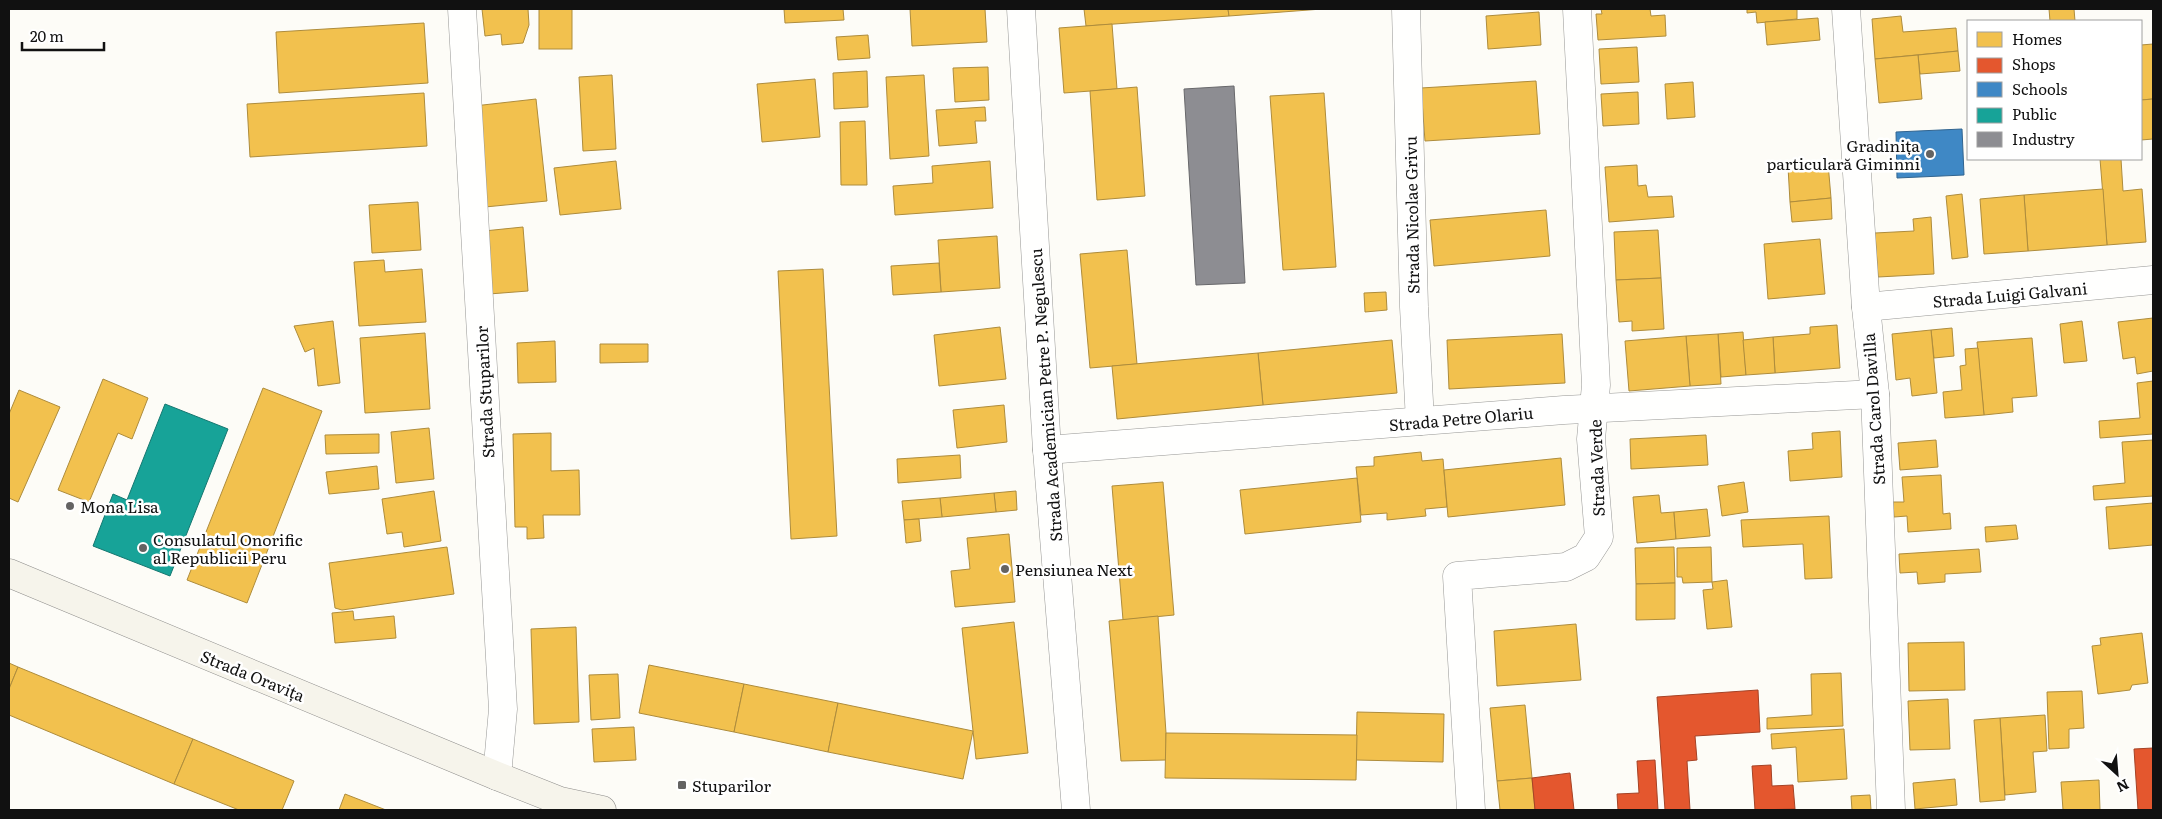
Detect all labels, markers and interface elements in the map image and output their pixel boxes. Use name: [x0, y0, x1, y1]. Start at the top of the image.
scale bar: [22, 20, 105, 52]
legend: [1967, 20, 2142, 160]
text: 20 m: [30, 24, 64, 47]
text: Homes: [2012, 27, 2062, 50]
text: Shops: [2012, 52, 2055, 75]
text: Schools: [2012, 77, 2068, 100]
text: Public: [2012, 102, 2057, 125]
text: Industry: [2012, 127, 2075, 150]
place label: Gradinița particulară Giminni: [1766, 133, 1920, 175]
street label: Strada Nicolae Grivu: [1398, 136, 1424, 294]
marker: Gradinița particulară Giminni: [1924, 148, 1936, 160]
street label: Strada Academician Petre P. Negulescu: [1023, 248, 1067, 542]
street label: Strada Luigi Galvani: [1932, 275, 2088, 313]
street label: Strada Stuparilor: [469, 325, 499, 459]
street label: Strada Carol Davilla: [1856, 332, 1890, 486]
street label: Strada Petre Olariu: [1388, 400, 1534, 436]
street label: Strada Verde: [1582, 419, 1610, 517]
place label: Mona Lisa: [80, 494, 159, 518]
marker: Mona Lisa: [64, 500, 76, 512]
place label: Consulatul Onorific al Republicii Peru: [153, 527, 303, 569]
marker: Consulatul Onorific al Republicii Peru: [137, 542, 149, 554]
place label: Pensiunea Next: [1015, 557, 1133, 581]
marker: Pensiunea Next: [999, 563, 1011, 575]
street label: Strada Oravița: [197, 643, 309, 707]
north arrow: [2092, 749, 2142, 799]
place label: Stuparilor: [692, 773, 772, 797]
text: N: [2113, 775, 2133, 798]
marker: Stuparilor: [676, 779, 688, 791]

